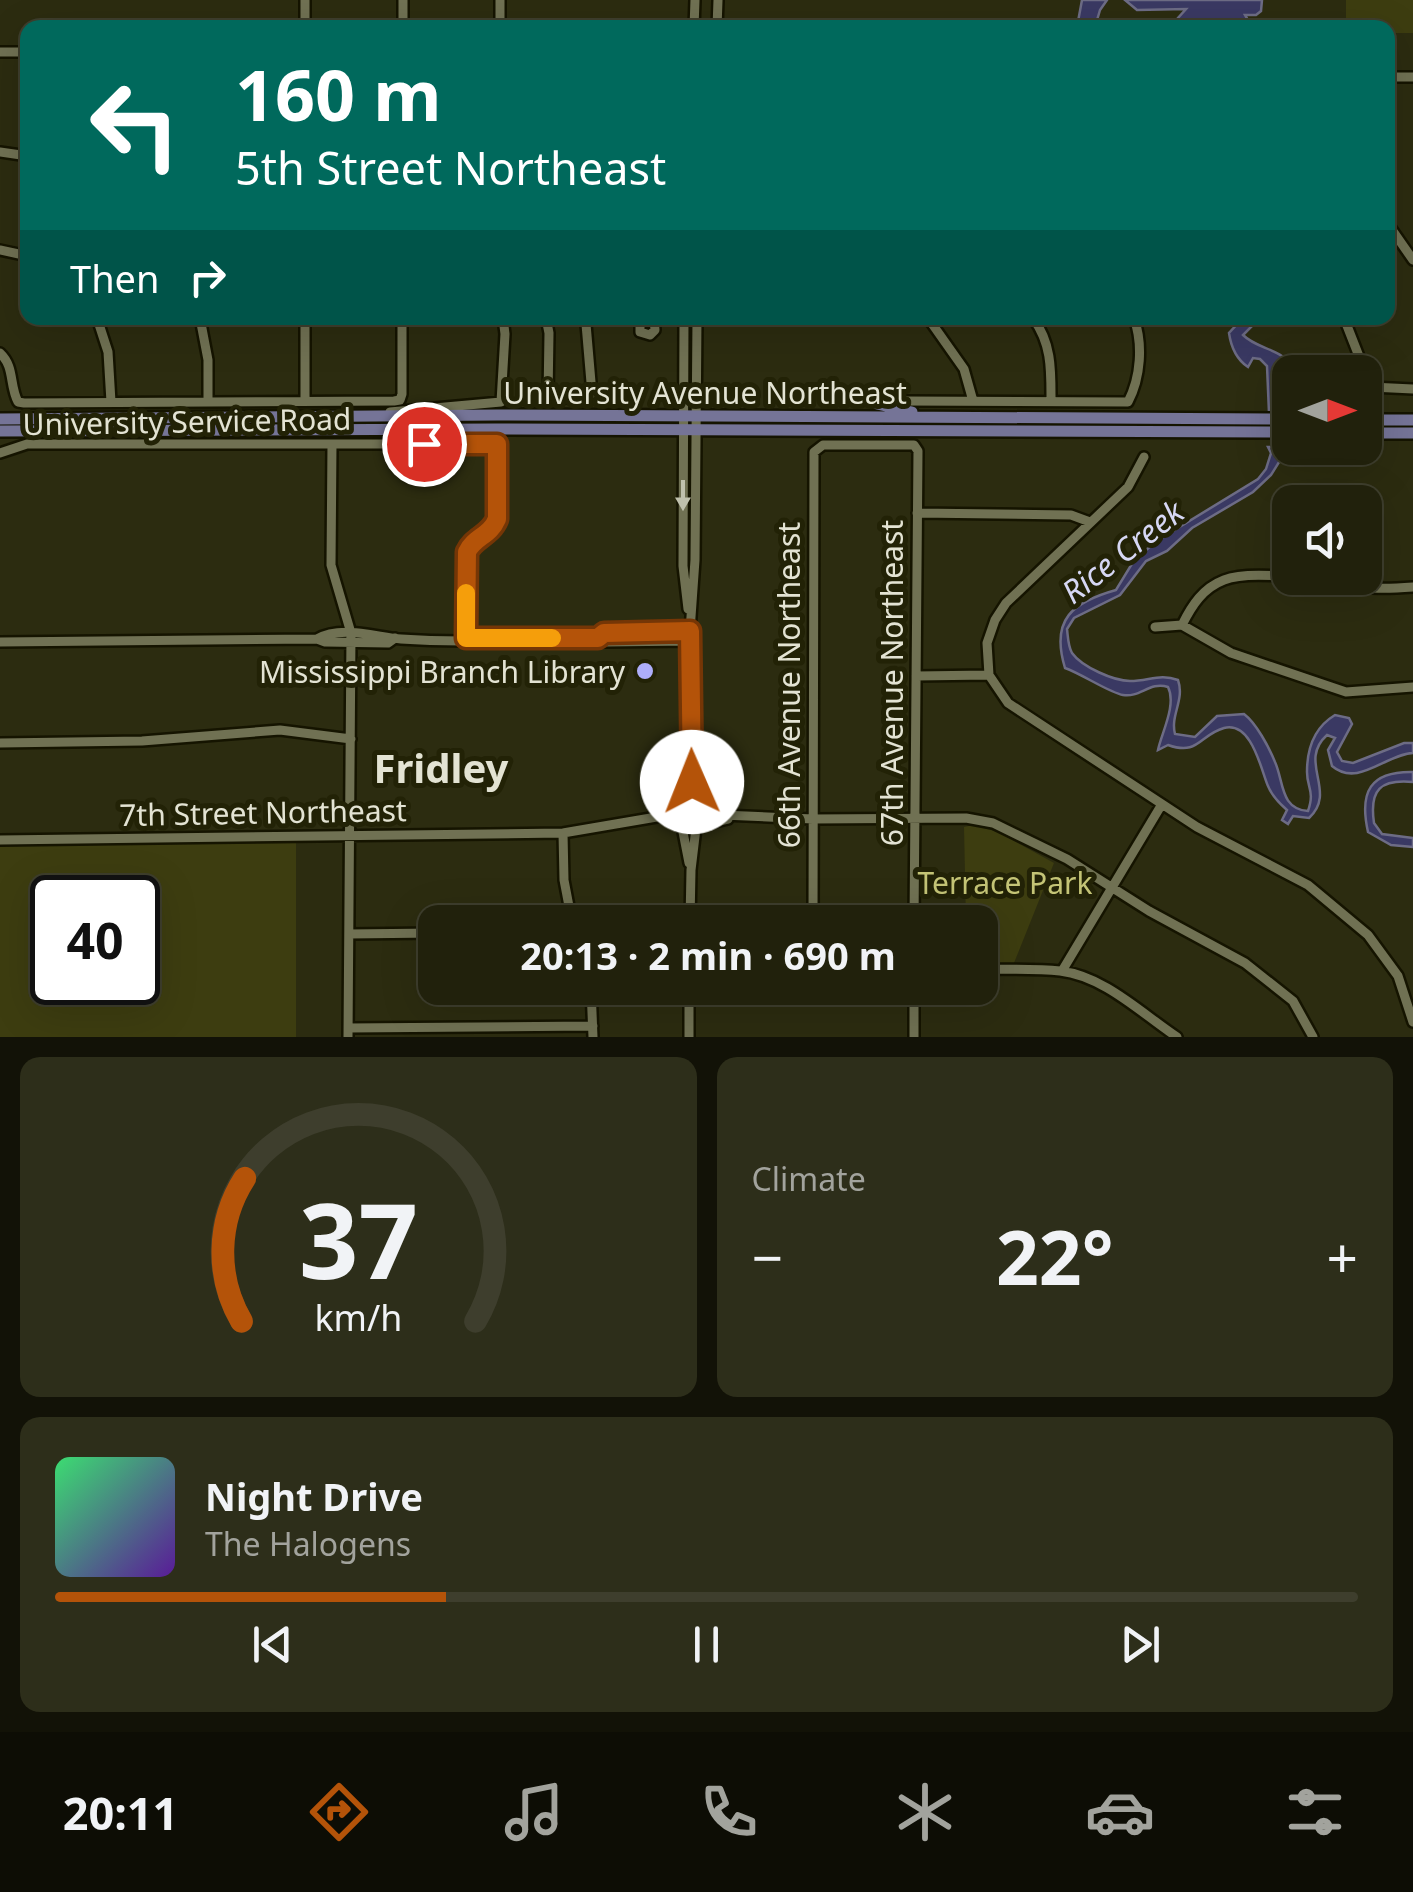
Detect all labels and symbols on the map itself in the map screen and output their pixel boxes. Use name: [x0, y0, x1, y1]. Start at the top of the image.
north arrow: [1272, 355, 1382, 465]
street label: University Avenue Northeast: [503, 372, 907, 413]
street label: University Service Road: [22, 398, 352, 444]
pin: [382, 402, 467, 487]
one-way arrow: [675, 479, 691, 511]
water label: Rice Creek: [1052, 489, 1193, 612]
street label: 67th Avenue Northeast: [871, 520, 912, 846]
street label: 66th Avenue Northeast: [768, 522, 809, 848]
place label: Mississippi Branch Library: [259, 651, 626, 692]
marker: Mississippi Branch Library: [634, 660, 656, 682]
position arrow: [640, 730, 744, 834]
district label: Fridley: [374, 740, 509, 795]
street label: 7th Street Northeast: [119, 789, 407, 835]
park label: Terrace Park: [917, 862, 1093, 903]
speed limit sign: 40: [30, 875, 160, 1005]

